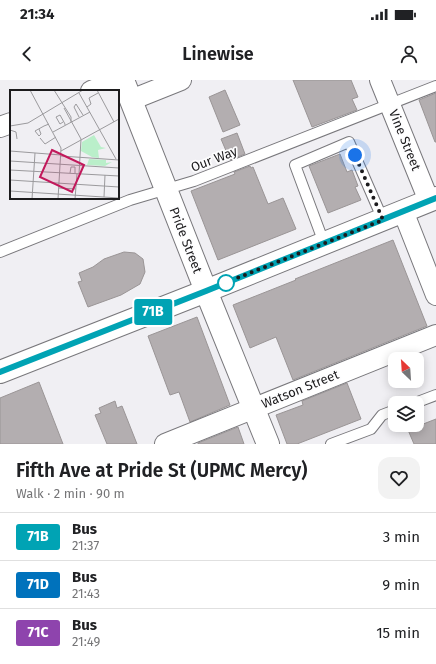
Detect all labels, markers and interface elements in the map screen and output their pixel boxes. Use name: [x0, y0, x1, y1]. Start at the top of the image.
text: 21:34: [20, 5, 54, 23]
icon: back: [16, 43, 38, 65]
text: Linewise: [182, 43, 254, 65]
icon: person: [398, 43, 420, 65]
inset map: [10, 90, 119, 199]
street label: Vine Street: [386, 107, 424, 173]
street label: Our Way: [189, 143, 240, 175]
your location: [345, 145, 365, 165]
street label: Pride Street: [167, 205, 206, 275]
unlabelled marker: [217, 274, 235, 292]
line badge: 71B: [130, 299, 176, 325]
text: 71B: [142, 303, 164, 320]
north arrow: [388, 352, 424, 388]
map controls: [388, 352, 424, 432]
street label: Watson Street: [259, 367, 341, 411]
button: layers: [388, 396, 424, 432]
button: heart: [378, 457, 420, 499]
text: Fifth Ave at Pride St (UPMC Mercy): [16, 459, 307, 482]
text: Walk · 2 min · 90 m: [16, 486, 125, 501]
text: Bus: [72, 520, 97, 538]
text: 71B: [27, 528, 49, 545]
text: 3 min: [383, 528, 420, 546]
text: 21:37: [72, 538, 99, 553]
text: Bus: [72, 568, 97, 586]
text: 71D: [27, 576, 49, 593]
text: 9 min: [382, 576, 420, 594]
text: 21:43: [72, 586, 100, 601]
text: Bus: [72, 616, 97, 634]
text: 71C: [28, 624, 48, 641]
text: 15 min: [376, 624, 420, 642]
text: 21:49: [72, 634, 100, 649]

